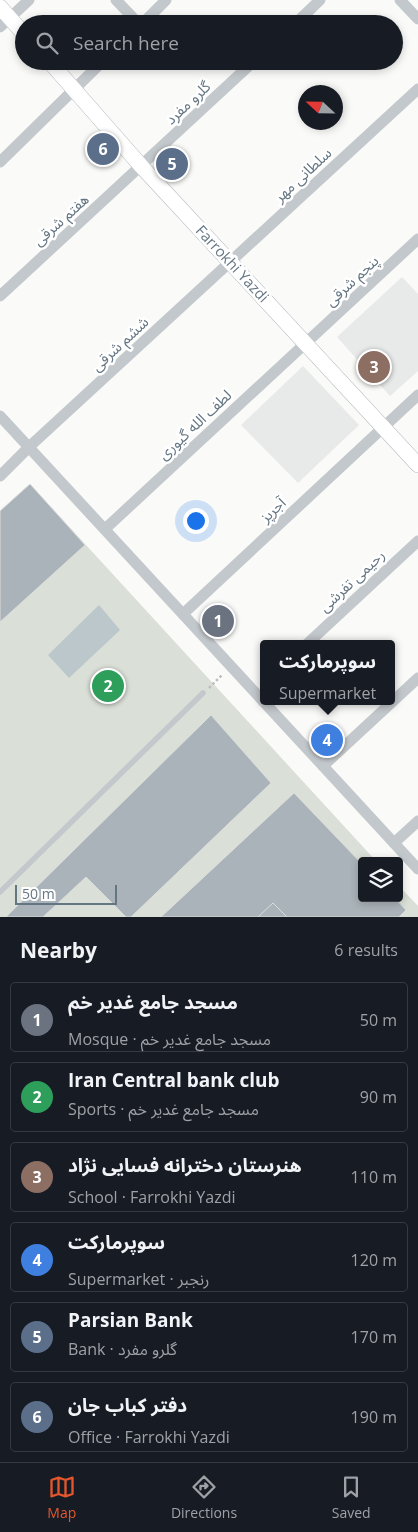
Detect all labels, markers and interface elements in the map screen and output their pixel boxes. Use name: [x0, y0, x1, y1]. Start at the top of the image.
search box: [15, 15, 403, 70]
icon: search: [33, 29, 61, 57]
text: Search here: [73, 30, 179, 56]
street label: گلرو مفرد: [160, 76, 215, 128]
north arrow: [298, 85, 343, 130]
pin: 6: [87, 130, 119, 168]
street label: سلطانی مهر: [269, 142, 336, 207]
pin: 5: [156, 145, 188, 183]
street label: هفتم شرقی: [28, 189, 94, 251]
street label: Farrokhi Yazdi: [192, 220, 274, 306]
street label: پنجم شرقی: [320, 250, 384, 312]
street label: ششم شرقی: [86, 311, 154, 377]
pin: 3: [358, 348, 390, 386]
street label: لطف الله گیوری: [153, 385, 236, 464]
street label: آجرپز: [254, 492, 291, 528]
your location: [183, 508, 209, 534]
street label: رحیمی تفرشی: [314, 545, 389, 616]
pin: 1: [202, 602, 234, 640]
popup: [260, 640, 395, 705]
text: سوپرمارکت: [279, 648, 376, 674]
pin: 2: [92, 667, 124, 705]
text: Supermarket: [279, 682, 376, 704]
pin: 4: [311, 721, 343, 759]
map controls: [358, 857, 403, 902]
button: layers: [358, 857, 403, 902]
scale bar: [15, 882, 118, 905]
text: 50 m: [22, 884, 55, 903]
text: Nearby: [20, 936, 97, 964]
text: 6 results: [334, 939, 398, 961]
text: مسجد جامع غدیر خم: [68, 989, 238, 1015]
text: 1: [32, 1009, 42, 1031]
text: 50 m: [360, 1009, 397, 1031]
text: Mosque · مسجد جامع غدیر خم: [68, 1028, 271, 1050]
text: Iran Central bank club: [68, 1067, 280, 1093]
text: 2: [32, 1086, 42, 1108]
text: 90 m: [360, 1086, 397, 1108]
text: Sports · مسجد جامع غدیر خم: [68, 1098, 259, 1120]
text: هنرستان دخترانه فسایی نژاد: [68, 1152, 302, 1178]
text: 3: [32, 1166, 42, 1188]
text: 110 m: [351, 1166, 397, 1188]
text: School · Farrokhi Yazdi: [68, 1186, 235, 1208]
text: سوپرمارکت: [68, 1229, 165, 1255]
text: 4: [32, 1249, 42, 1271]
text: 120 m: [351, 1249, 397, 1271]
text: Supermarket · رنجبر: [68, 1268, 209, 1290]
text: Parsian Bank: [68, 1307, 193, 1333]
text: 5: [32, 1326, 42, 1348]
text: 170 m: [351, 1326, 397, 1348]
text: Bank · گلرو مفرد: [68, 1338, 177, 1360]
text: دفتر کباب جان: [68, 1392, 187, 1418]
text: 6: [32, 1406, 42, 1428]
text: 190 m: [351, 1406, 397, 1428]
text: Office · Farrokhi Yazdi: [68, 1426, 230, 1448]
tab: Map: [47, 1473, 76, 1522]
tab: Directions: [171, 1473, 237, 1522]
tab: Saved: [332, 1473, 371, 1522]

